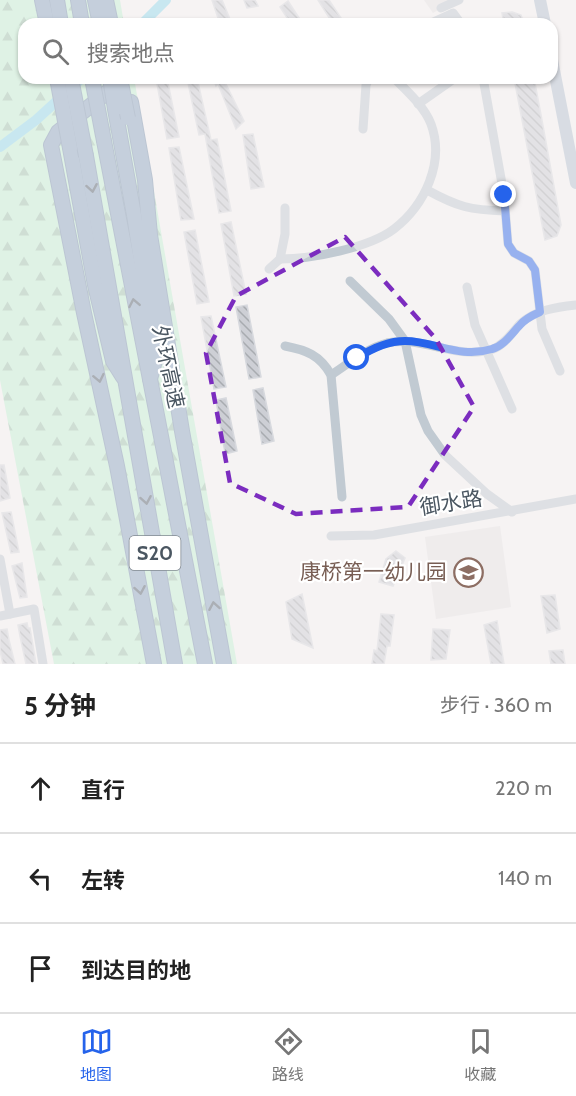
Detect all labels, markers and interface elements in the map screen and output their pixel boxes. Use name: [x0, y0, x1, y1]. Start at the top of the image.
search box: [18, 18, 558, 84]
icon: search: [39, 35, 72, 68]
text: 搜索地点: [87, 40, 175, 67]
route end: [490, 181, 516, 207]
one-way arrow: [85, 183, 98, 193]
one-way arrow: [128, 298, 141, 308]
street label: 外环高速: [148, 323, 189, 411]
route start: [343, 344, 369, 370]
one-way arrow: [92, 373, 105, 383]
street label: 御水路: [418, 485, 484, 520]
one-way arrow: [139, 495, 152, 505]
road number: S20: [130, 536, 180, 570]
school or university icon: 康桥第一幼儿园: [452, 556, 484, 588]
place label: 康桥第一幼儿园: [300, 559, 447, 584]
one-way arrow: [133, 585, 146, 595]
one-way arrow: [208, 602, 221, 612]
text: 5 分钟: [24, 690, 96, 722]
text: 步行 · 360 m: [440, 693, 552, 717]
icon: ahead: [24, 772, 57, 805]
text: 220 m: [495, 776, 552, 800]
text: 直行: [81, 777, 125, 804]
icon: left: [24, 862, 57, 895]
text: 140 m: [498, 866, 552, 890]
text: 左转: [81, 867, 125, 894]
icon: arrive: [24, 952, 57, 985]
text: 到达目的地: [81, 957, 191, 984]
tab: 地图: [80, 1025, 113, 1085]
tab: 路线: [272, 1025, 305, 1085]
tab: 收藏: [464, 1025, 497, 1085]

